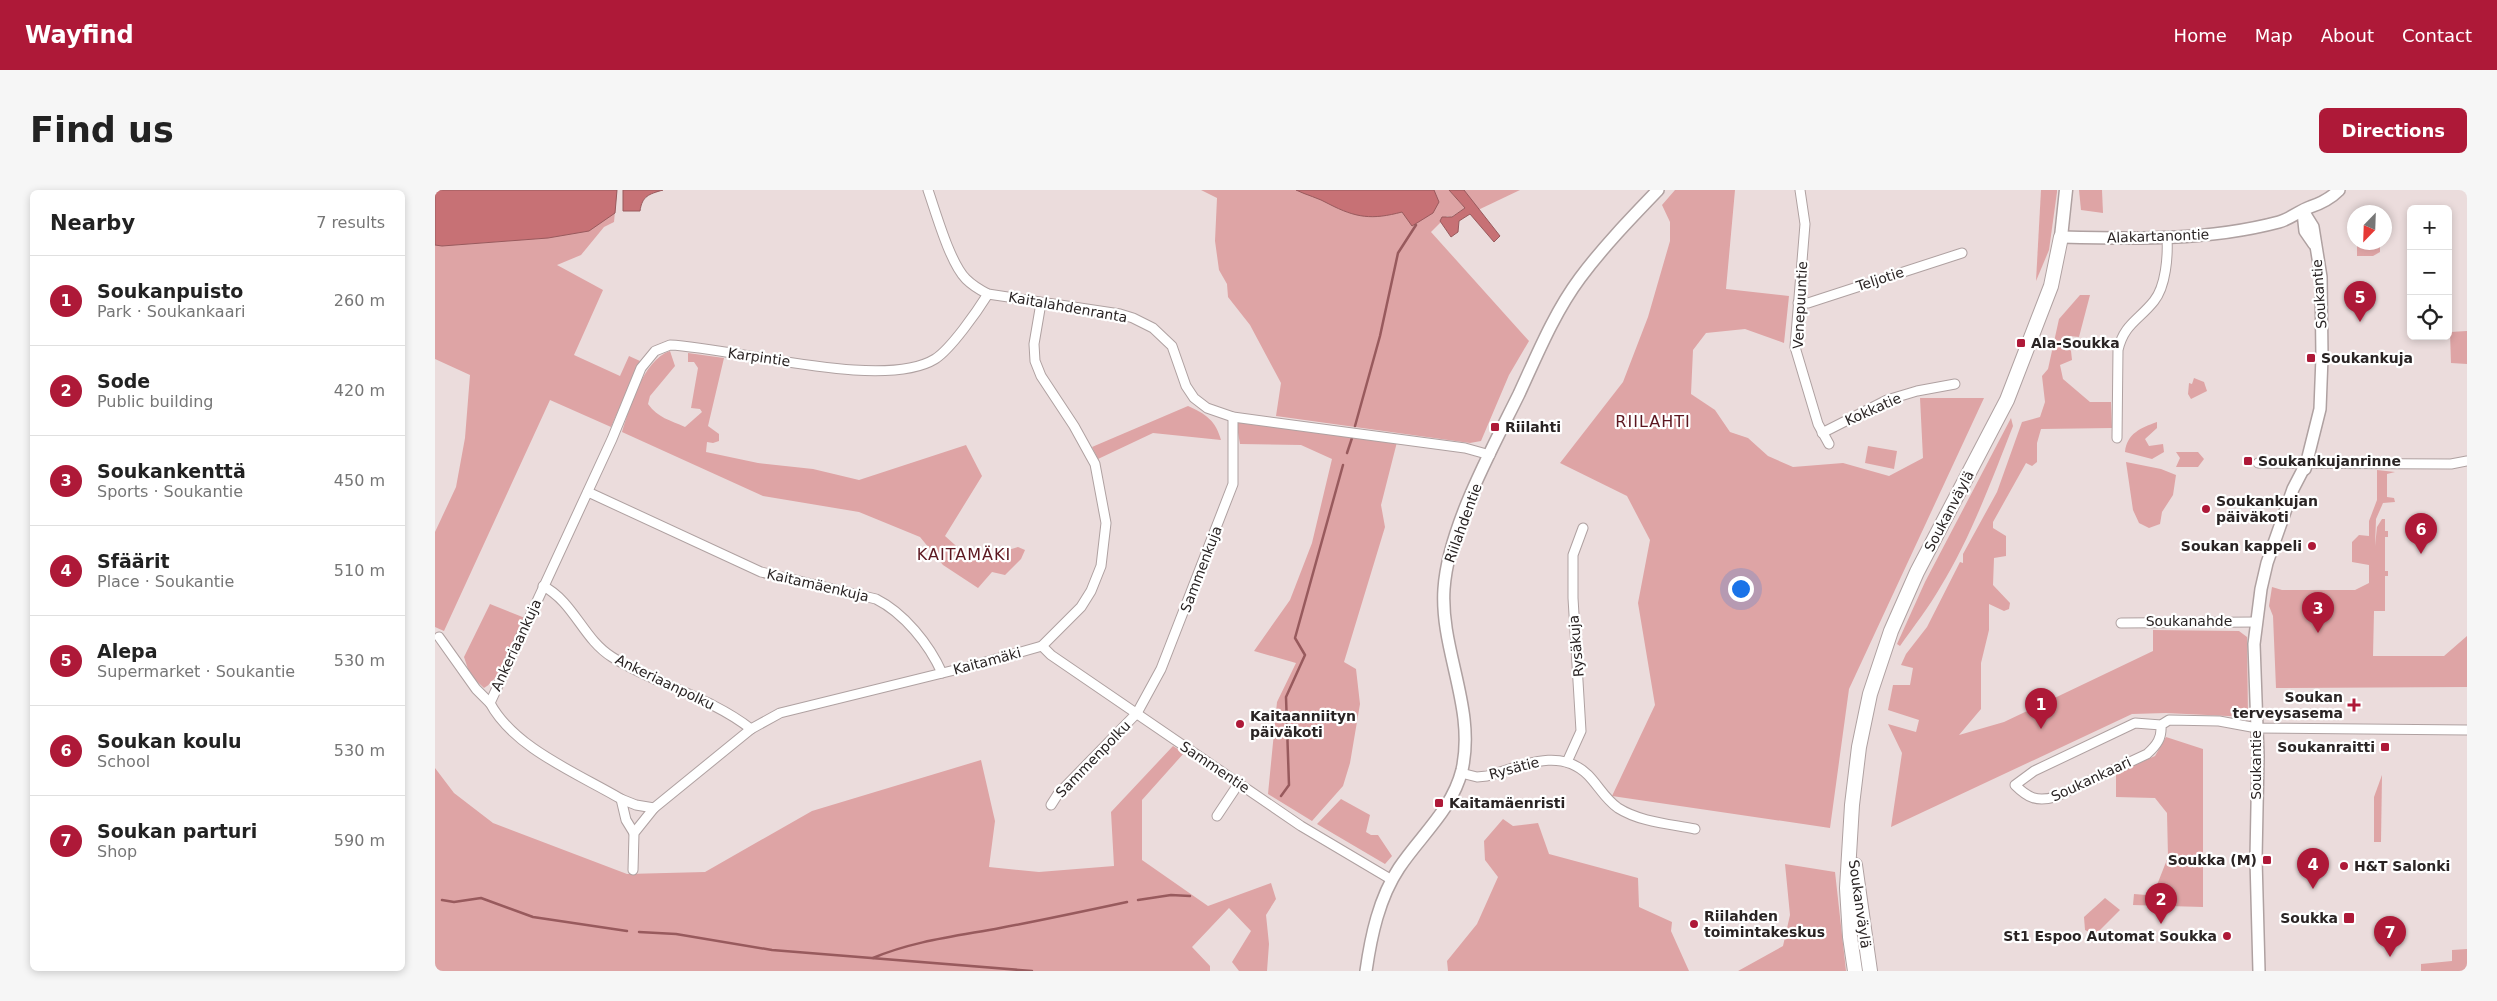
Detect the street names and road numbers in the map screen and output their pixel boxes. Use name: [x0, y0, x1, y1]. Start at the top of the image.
street label: Alakartanontie: [2106, 226, 2210, 246]
street label: Soukantie: [2309, 259, 2329, 329]
street label: Venepuuntie: [1790, 261, 1810, 349]
street label: Teljotie: [1853, 264, 1906, 295]
street label: Kaitalahdenranta: [1007, 289, 1129, 325]
street label: Karpintie: [727, 345, 791, 369]
street label: Kokkatie: [1843, 390, 1903, 428]
street label: Soukanväylä: [1921, 468, 1977, 554]
street label: Riilahdentie: [1441, 481, 1485, 565]
street label: Sammenkuja: [1177, 524, 1225, 614]
street label: Kaitamäenkuja: [765, 565, 871, 605]
street label: Ankeriaankuja: [488, 597, 544, 693]
street label: Soukanahde: [2146, 613, 2232, 629]
street label: Rysäkuja: [1565, 614, 1587, 678]
street label: Kaitamäki: [951, 644, 1023, 678]
street label: Ankeriaanpolku: [613, 651, 717, 713]
street label: Sammenpolku: [1052, 717, 1134, 801]
street label: Soukantie: [2248, 730, 2264, 800]
street label: Sammentie: [1177, 738, 1253, 796]
street label: Rysätie: [1487, 754, 1541, 782]
street label: Soukankaari: [2049, 754, 2133, 804]
street label: Soukanväylä: [1846, 859, 1874, 949]

